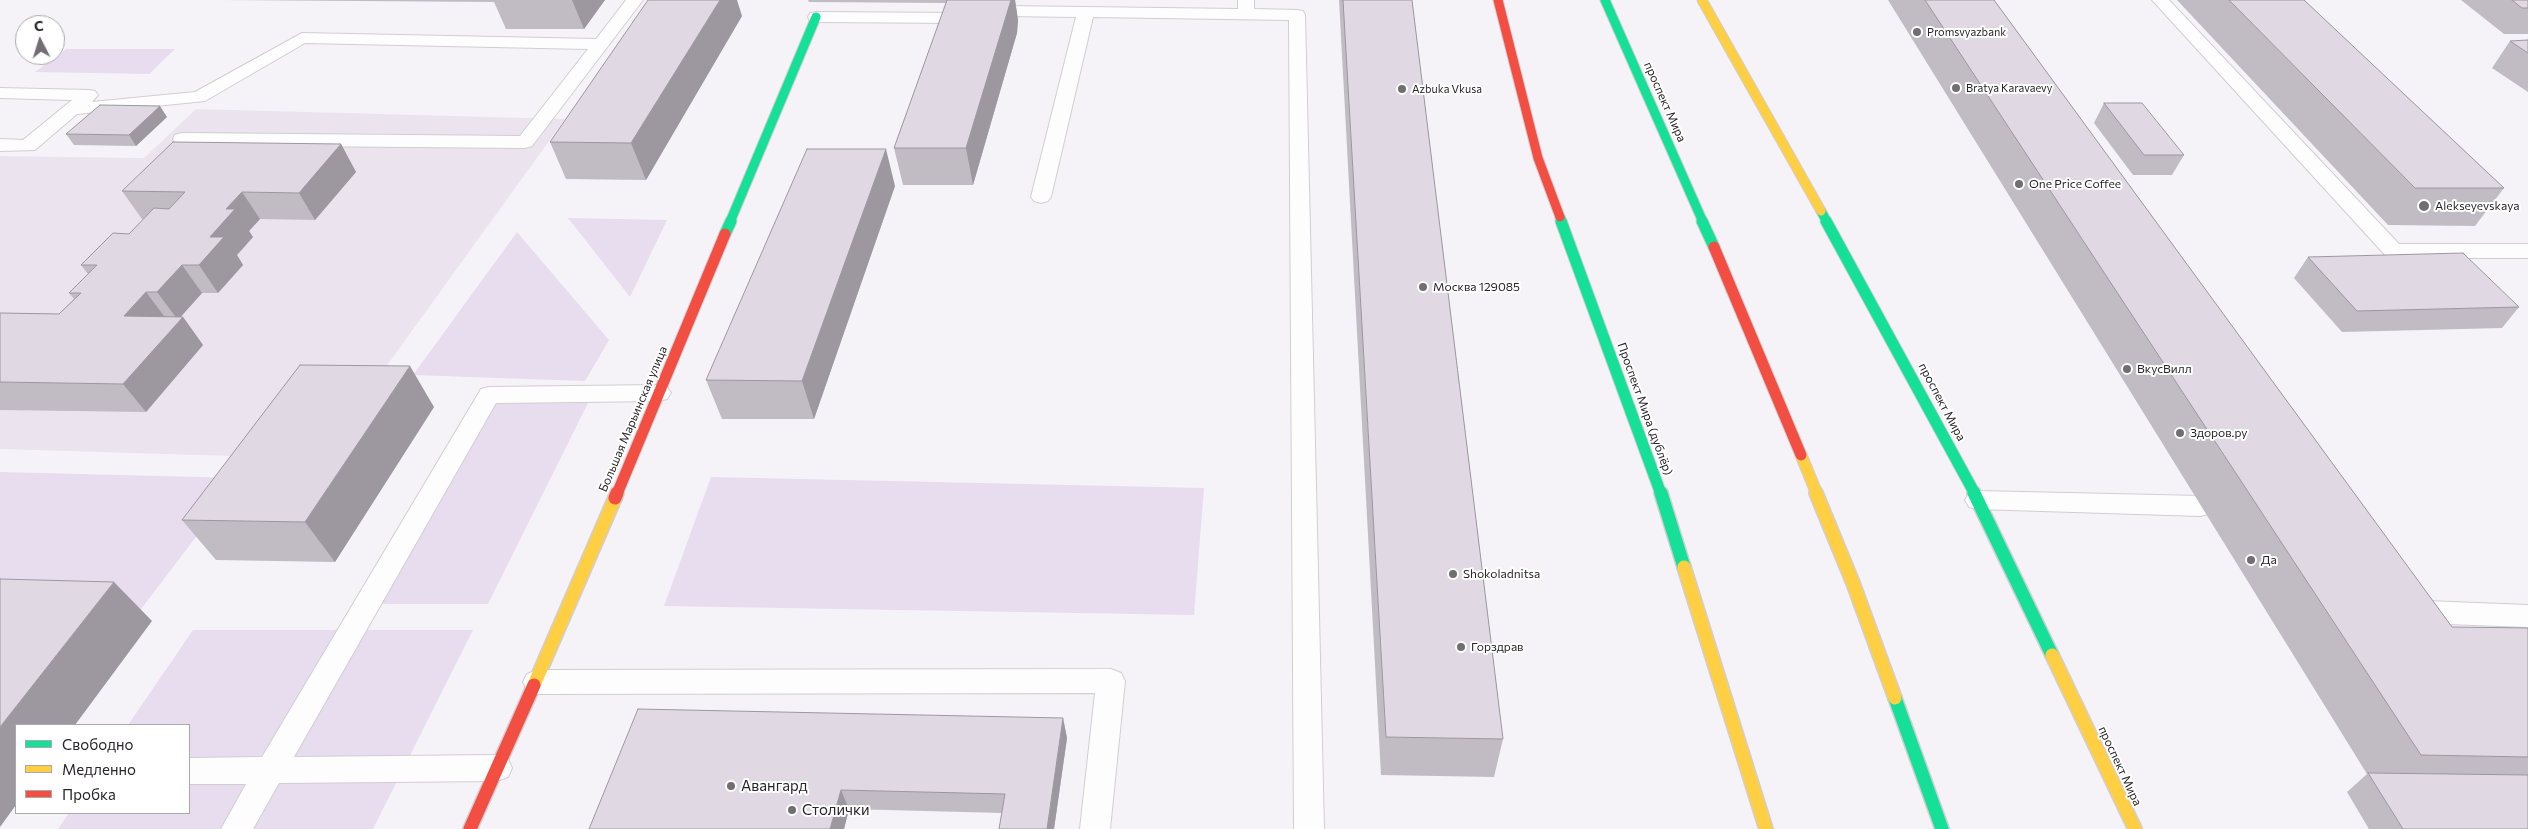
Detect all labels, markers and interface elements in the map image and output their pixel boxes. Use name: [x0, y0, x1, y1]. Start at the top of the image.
north arrow: [15, 15, 65, 65]
text: С: [33, 17, 44, 34]
place label: Promsvyazbank: [1927, 25, 2006, 39]
marker: Promsvyazbank: [1911, 26, 1923, 38]
street label: проспект Мира: [1641, 60, 1689, 144]
place label: Bratya Karavaevy: [1966, 81, 2052, 95]
place label: Azbuka Vkusa: [1412, 82, 1482, 96]
marker: Bratya Karavaevy: [1950, 82, 1962, 94]
marker: Azbuka Vkusa: [1396, 83, 1408, 95]
place label: One Price Coffee: [2029, 177, 2121, 191]
marker: One Price Coffee: [2013, 178, 2025, 190]
marker: Alekseyevskaya: [2417, 199, 2431, 213]
place label: Alekseyevskaya: [2435, 199, 2520, 213]
place label: Москва 129085: [1433, 280, 1520, 294]
marker: Москва 129085: [1417, 281, 1429, 293]
street label: Проспект Мира (дублёр): [1614, 341, 1676, 477]
street label: Большая Марьинская улица: [596, 344, 670, 494]
street label: проспект Мира: [1915, 361, 1969, 443]
place label: ВкусВилл: [2137, 362, 2192, 376]
marker: ВкусВилл: [2121, 363, 2133, 375]
place label: Здоров.ру: [2190, 426, 2248, 440]
marker: Здоров.ру: [2174, 427, 2186, 439]
place label: Да: [2261, 553, 2277, 567]
marker: Да: [2245, 554, 2257, 566]
place label: Shokoladnitsa: [1463, 567, 1540, 581]
marker: Shokoladnitsa: [1447, 568, 1459, 580]
place label: Горздрав: [1471, 640, 1523, 654]
marker: Горздрав: [1455, 641, 1467, 653]
legend: [15, 724, 190, 814]
street label: проспект Мира: [2095, 724, 2145, 808]
text: Свободно: [62, 735, 133, 753]
text: Медленно: [62, 760, 136, 778]
place label: Авангард: [741, 777, 808, 795]
marker: Авангард: [725, 780, 737, 792]
text: Пробка: [62, 785, 116, 803]
place label: Столички: [802, 801, 870, 819]
marker: Столички: [786, 804, 798, 816]

